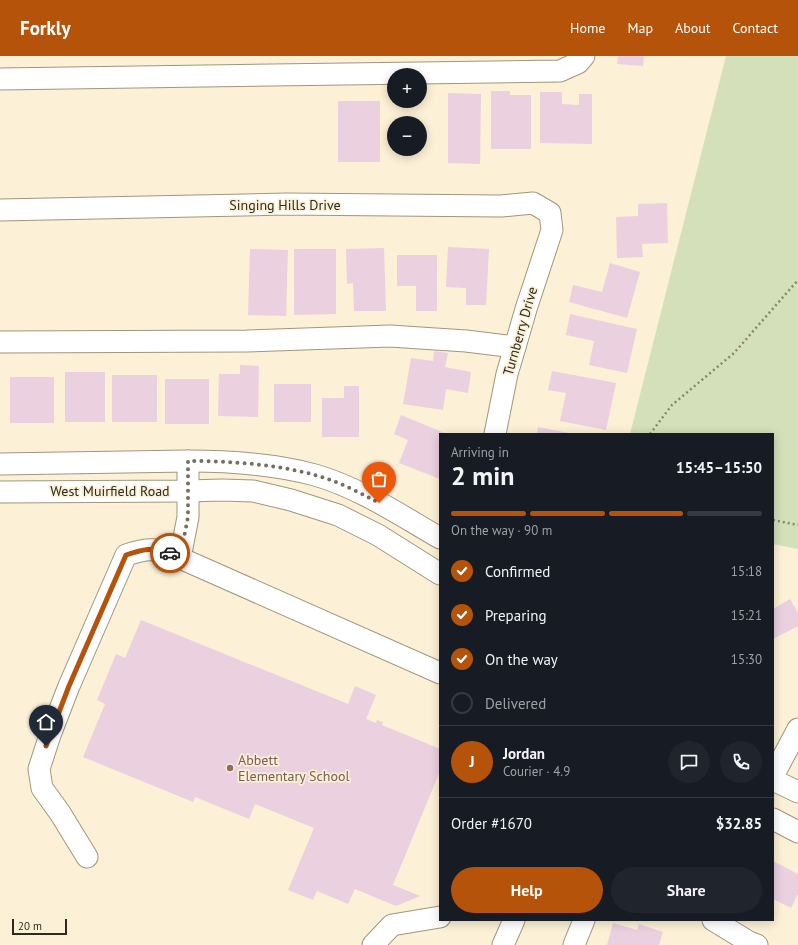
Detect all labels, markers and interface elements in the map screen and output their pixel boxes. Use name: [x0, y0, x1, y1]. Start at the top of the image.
text: Forkly: [20, 16, 71, 40]
text: Home: [570, 19, 605, 37]
text: Map: [627, 19, 653, 37]
text: About: [675, 19, 711, 37]
text: Contact: [733, 19, 778, 37]
map controls: [387, 68, 427, 156]
button: +: [387, 68, 427, 108]
button: −: [387, 116, 427, 156]
street label: Singing Hills Drive: [229, 196, 341, 214]
street label: Turnberry Drive: [499, 284, 541, 378]
text: Arriving in: [451, 444, 509, 461]
text: 15:45–15:50: [676, 458, 762, 477]
text: 2 min: [451, 459, 514, 492]
pin: [362, 462, 396, 503]
icon: bag: [368, 468, 390, 490]
street label: West Muirfield Road: [50, 482, 170, 500]
text: On the way · 90 m: [451, 522, 552, 539]
courier: [150, 533, 190, 573]
icon: car: [159, 542, 181, 564]
icon: check: [451, 560, 473, 582]
text: Confirmed: [485, 562, 550, 581]
text: 15:18: [731, 563, 762, 580]
icon: check: [451, 604, 473, 626]
text: Preparing: [485, 606, 547, 625]
text: 15:21: [731, 607, 762, 624]
icon: check: [451, 648, 473, 670]
text: On the way: [485, 650, 558, 669]
text: 15:30: [731, 651, 762, 668]
text: Delivered: [485, 694, 546, 713]
pin: [29, 705, 63, 746]
icon: home: [35, 711, 57, 733]
button: chat: [668, 741, 710, 783]
button: phone: [720, 741, 762, 783]
text: Jordan: [503, 744, 545, 763]
place label: Abbett Elementary School: [238, 751, 350, 785]
text: J: [469, 752, 475, 771]
marker: Abbett Elementary School: [225, 763, 235, 773]
text: Courier · 4.9: [503, 763, 570, 780]
text: Order #1670: [451, 814, 532, 833]
text: $32.85: [716, 814, 762, 833]
button: Help: [451, 867, 603, 913]
button: Share: [611, 867, 762, 913]
scale bar: [12, 917, 67, 936]
text: 20 m: [18, 919, 42, 933]

